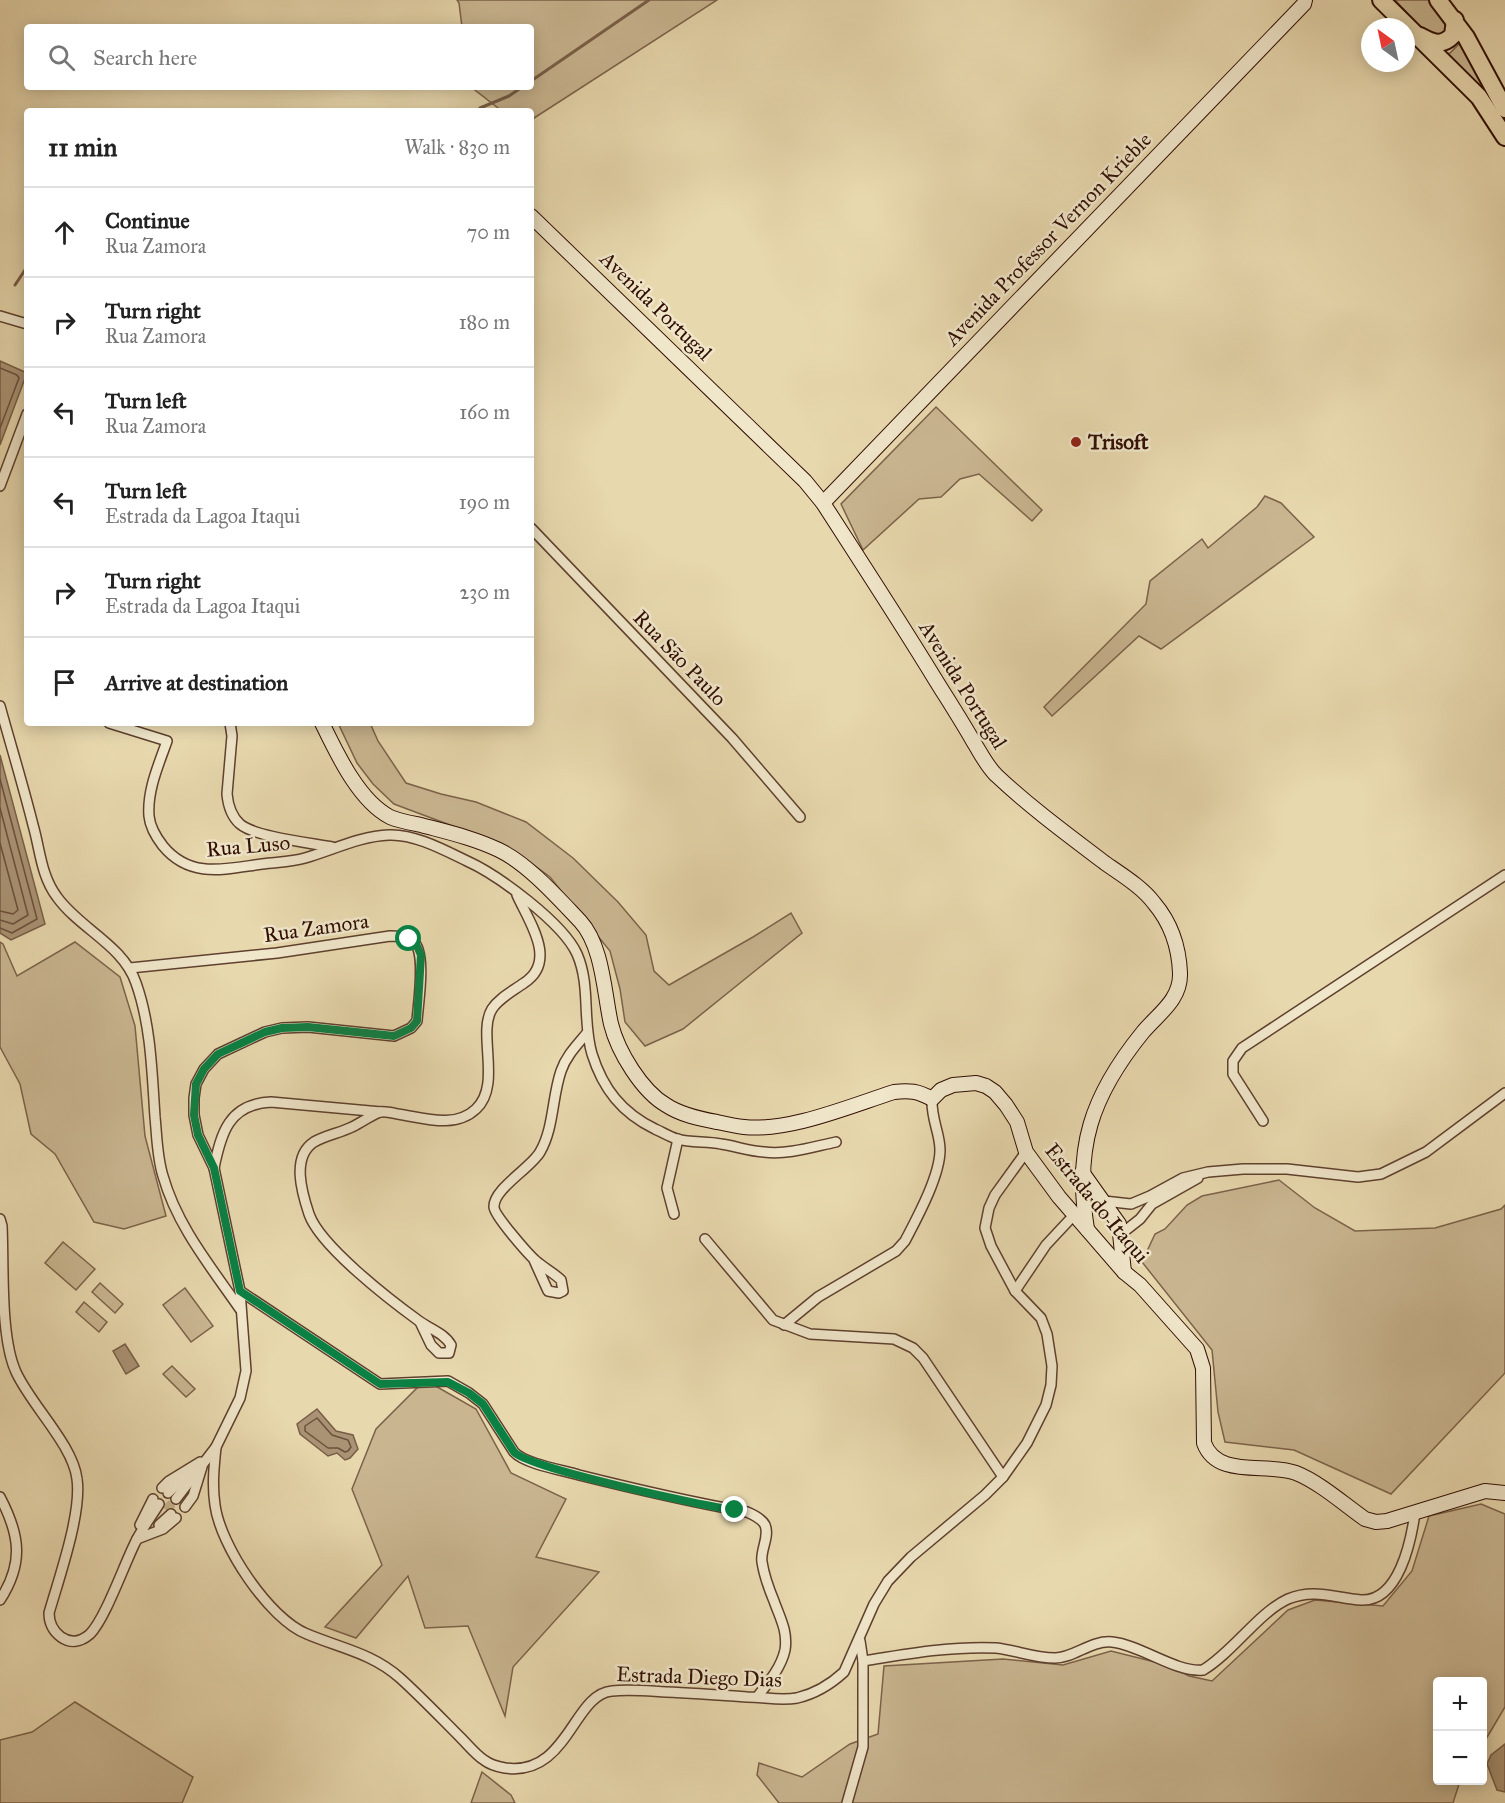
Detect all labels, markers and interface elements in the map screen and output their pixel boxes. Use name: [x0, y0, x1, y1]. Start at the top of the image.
north arrow: [1361, 18, 1415, 72]
search box: [24, 24, 534, 90]
icon: search: [45, 41, 78, 74]
text: Search here: [93, 44, 197, 71]
street label: Avenida Professor Vernon Krieble: [938, 127, 1157, 352]
text: 11 min: [48, 131, 117, 163]
text: Walk · 830 m: [404, 135, 510, 159]
text: Continue: [105, 207, 190, 234]
icon: ahead: [48, 216, 81, 249]
text: 70 m: [467, 220, 510, 244]
text: Rua Zamora: [105, 234, 206, 258]
street label: Avenida Portugal: [594, 245, 718, 366]
text: Turn right: [105, 297, 201, 324]
icon: right: [48, 306, 81, 339]
text: 180 m: [459, 310, 510, 334]
text: Rua Zamora: [105, 324, 206, 348]
text: Turn left: [105, 387, 187, 414]
icon: left: [48, 396, 81, 429]
text: 160 m: [459, 400, 510, 424]
text: Rua Zamora: [105, 414, 206, 438]
place label: Trisoft: [1087, 429, 1149, 455]
marker: Trisoft: [1069, 435, 1083, 449]
text: Turn left: [105, 477, 187, 504]
icon: left: [48, 486, 81, 519]
text: 190 m: [459, 490, 510, 514]
text: Estrada da Lagoa Itaqui: [105, 504, 300, 528]
text: Turn right: [105, 567, 201, 594]
icon: right: [48, 576, 81, 609]
text: 230 m: [459, 580, 510, 604]
text: Estrada da Lagoa Itaqui: [105, 594, 300, 618]
street label: Rua São Paulo: [628, 605, 732, 712]
street label: Avenida Portugal: [913, 615, 1013, 754]
icon: arrive: [48, 666, 81, 699]
text: Arrive at destination: [105, 669, 288, 696]
street label: Rua Luso: [205, 829, 291, 863]
street label: Rua Zamora: [262, 908, 370, 948]
route start: [395, 925, 421, 951]
street label: Estrada do Itaqui: [1039, 1138, 1155, 1268]
route end: [721, 1496, 747, 1522]
street label: Estrada Diego Dias: [616, 1661, 782, 1693]
map controls: [1433, 1677, 1487, 1785]
button: +: [1433, 1677, 1487, 1731]
button: −: [1433, 1731, 1487, 1785]

